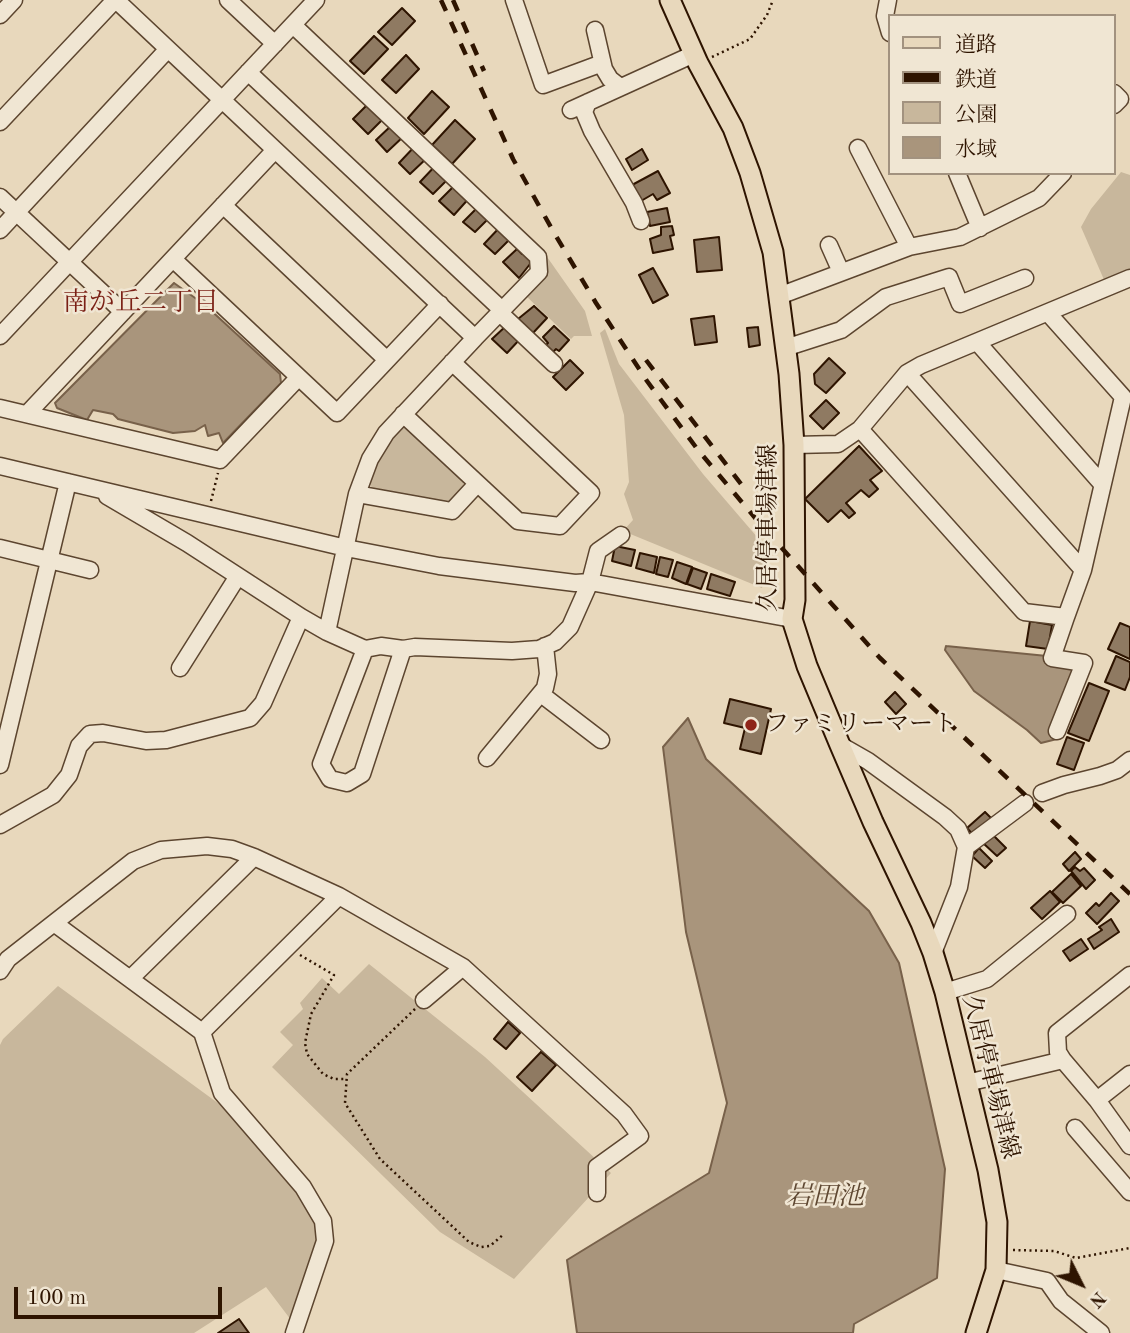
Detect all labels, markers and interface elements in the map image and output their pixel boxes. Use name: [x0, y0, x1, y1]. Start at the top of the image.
legend: [888, 14, 1116, 175]
text: 道路: [955, 35, 997, 56]
text: 鉄道: [955, 70, 997, 91]
text: 公園: [955, 105, 997, 126]
text: 水域: [955, 140, 997, 161]
district label: 南が丘二丁目: [63, 287, 219, 319]
street label: 久居停車場津線: [755, 444, 783, 612]
place label: ファミリーマート: [765, 711, 957, 739]
marker: ファミリーマート: [743, 717, 759, 733]
street label: 久居停車場津線: [956, 992, 1024, 1162]
water label: 岩田池: [786, 1181, 864, 1213]
north arrow: [1046, 1249, 1116, 1319]
scale bar: [18, 1274, 226, 1318]
text: N: [1085, 1287, 1109, 1310]
text: 100 m: [27, 1288, 86, 1309]

